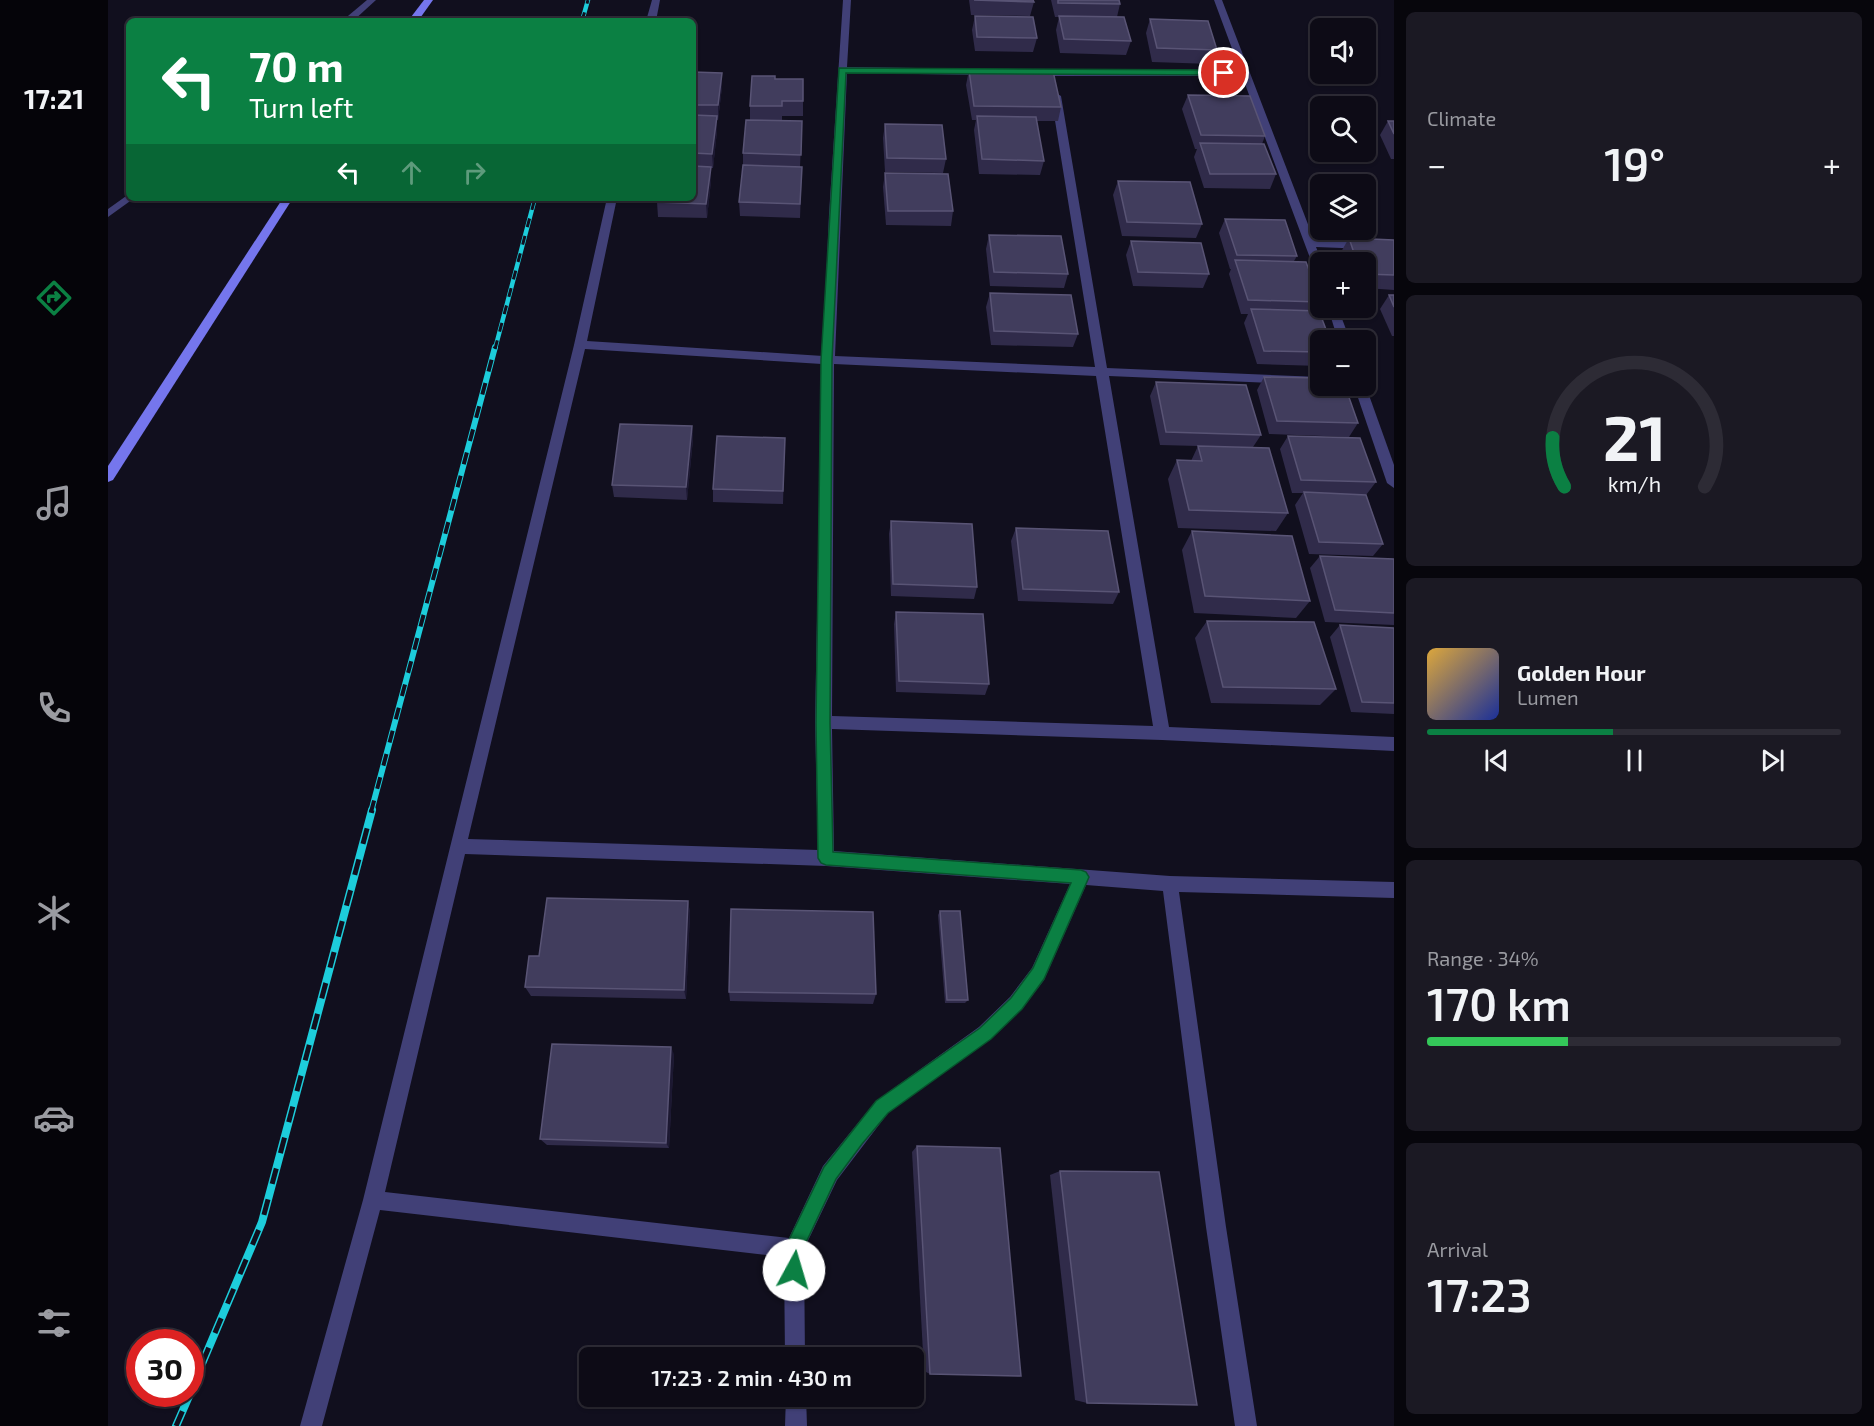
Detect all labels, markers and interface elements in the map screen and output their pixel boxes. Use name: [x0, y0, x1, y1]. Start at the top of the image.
map controls: [1310, 18, 1376, 396]
button: sound: [1310, 18, 1376, 84]
text: 70 m: [249, 40, 344, 90]
icon: left: [150, 42, 228, 120]
pin: [1198, 47, 1249, 98]
icon: arrive: [1207, 56, 1240, 89]
text: 17:21: [24, 82, 84, 114]
text: Turn left: [249, 91, 353, 123]
button: search: [1310, 96, 1376, 162]
text: Climate: [1427, 106, 1496, 130]
text: 19°: [1604, 136, 1665, 190]
text: −: [1427, 144, 1446, 184]
text: +: [1823, 144, 1841, 184]
icon: left: [332, 156, 365, 189]
icon: ahead: [395, 156, 428, 189]
icon: right: [458, 156, 491, 189]
button: layers: [1310, 174, 1376, 240]
button: +: [1310, 252, 1376, 318]
icon: directions: [33, 277, 75, 319]
button: −: [1310, 330, 1376, 396]
text: 21: [1602, 399, 1666, 474]
text: km/h: [1607, 472, 1661, 497]
icon: music: [33, 482, 75, 524]
text: Golden Hour: [1517, 659, 1646, 685]
text: Lumen: [1517, 685, 1579, 709]
icon: phone: [33, 687, 75, 729]
icon: previous: [1480, 744, 1513, 777]
icon: pause: [1618, 744, 1651, 777]
icon: next: [1756, 744, 1789, 777]
icon: climate: [33, 892, 75, 934]
text: Range · 34%: [1427, 946, 1539, 970]
text: 170 km: [1427, 976, 1571, 1030]
icon: car: [33, 1097, 75, 1139]
text: Arrival: [1427, 1237, 1488, 1261]
position arrow: [762, 1238, 826, 1302]
text: 17:23: [1427, 1267, 1532, 1321]
icon: filters: [33, 1302, 75, 1344]
speed limit sign: 30: [126, 1329, 204, 1407]
text: 17:23 · 2 min · 430 m: [651, 1364, 852, 1390]

